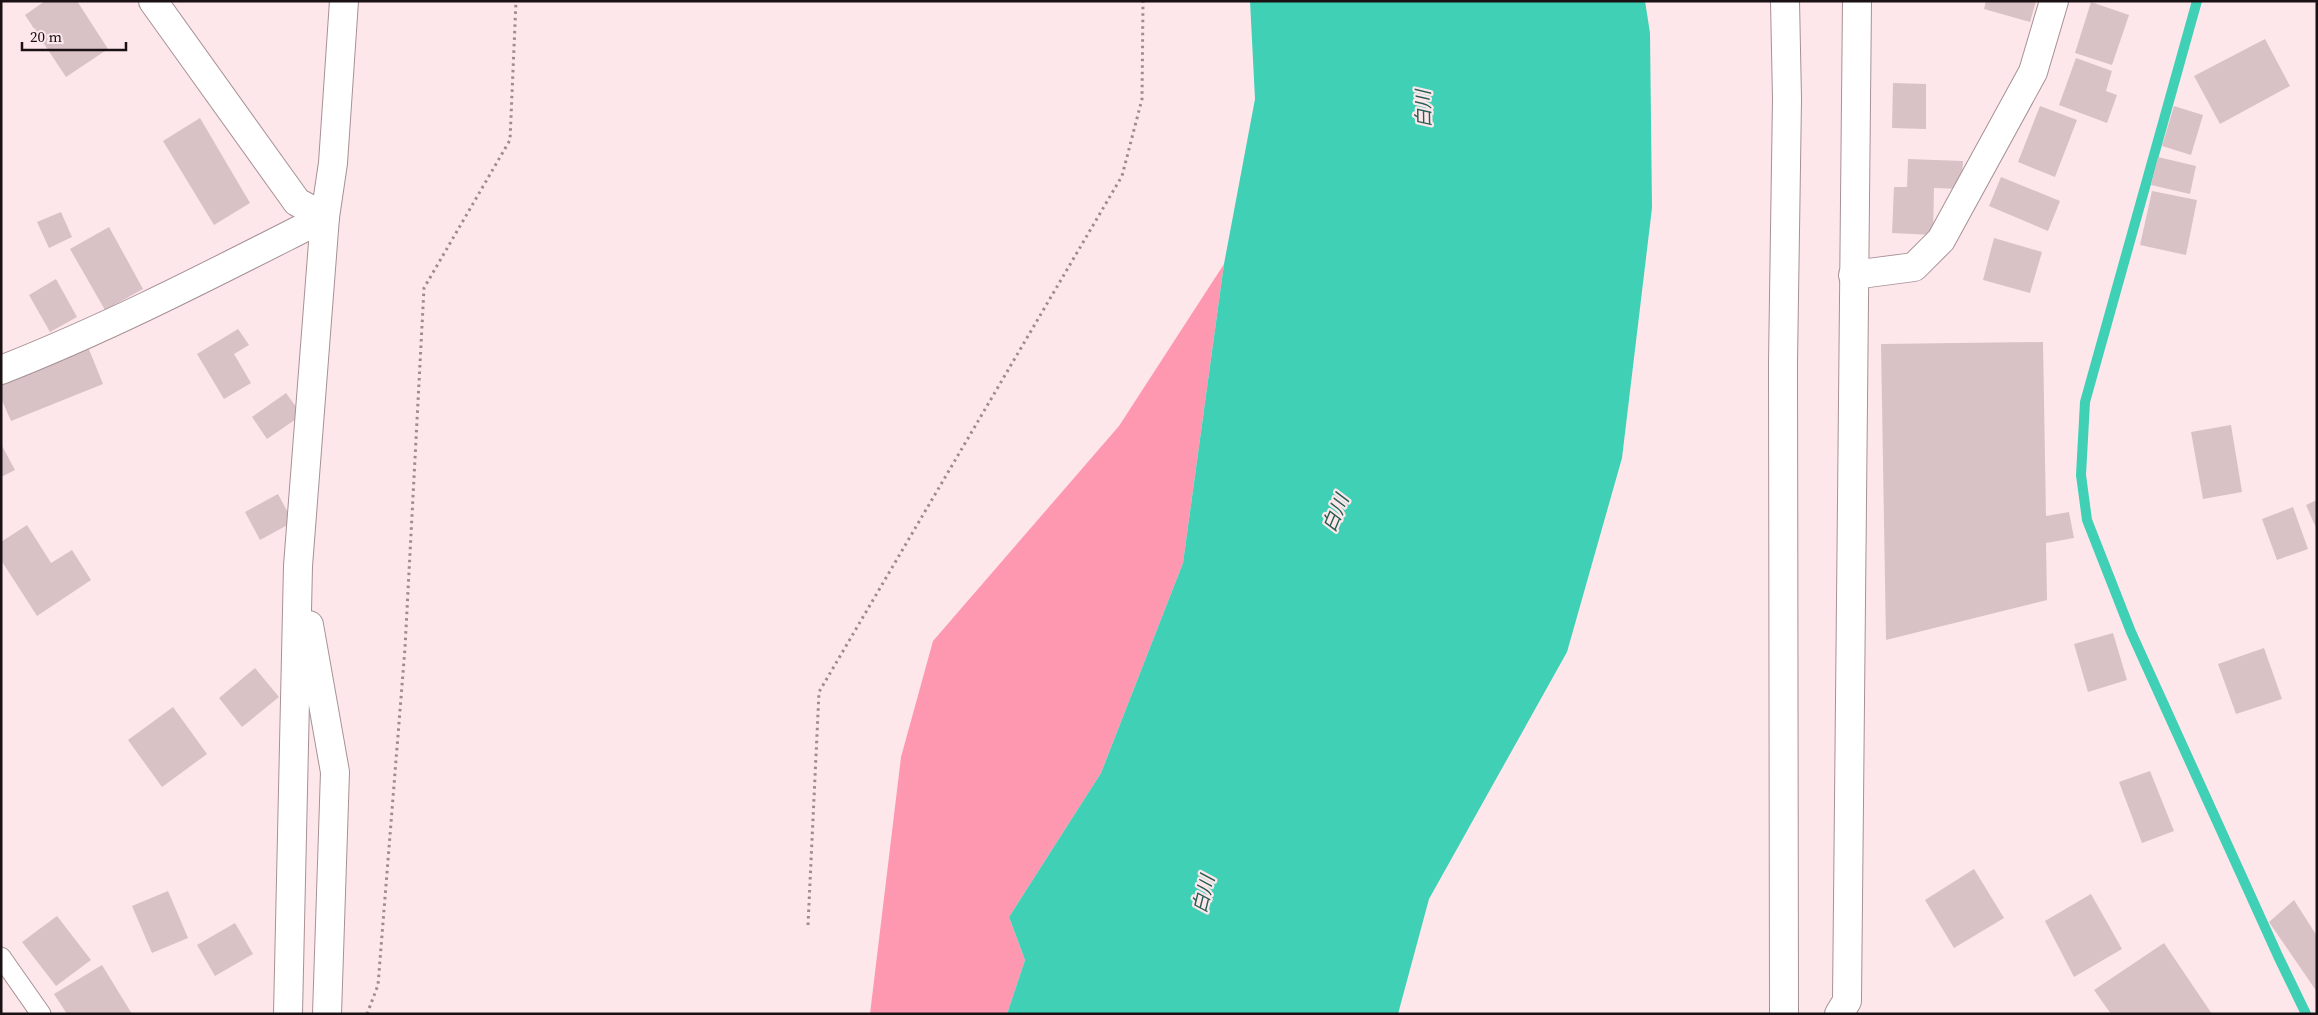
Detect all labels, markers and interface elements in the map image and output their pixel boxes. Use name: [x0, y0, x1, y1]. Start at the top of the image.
scale bar: [22, 20, 126, 52]
text: 20 m: [30, 26, 62, 47]
water label: 白川: [1410, 88, 1436, 128]
water label: 白川: [1316, 489, 1355, 536]
water label: 白川: [1186, 870, 1221, 916]

